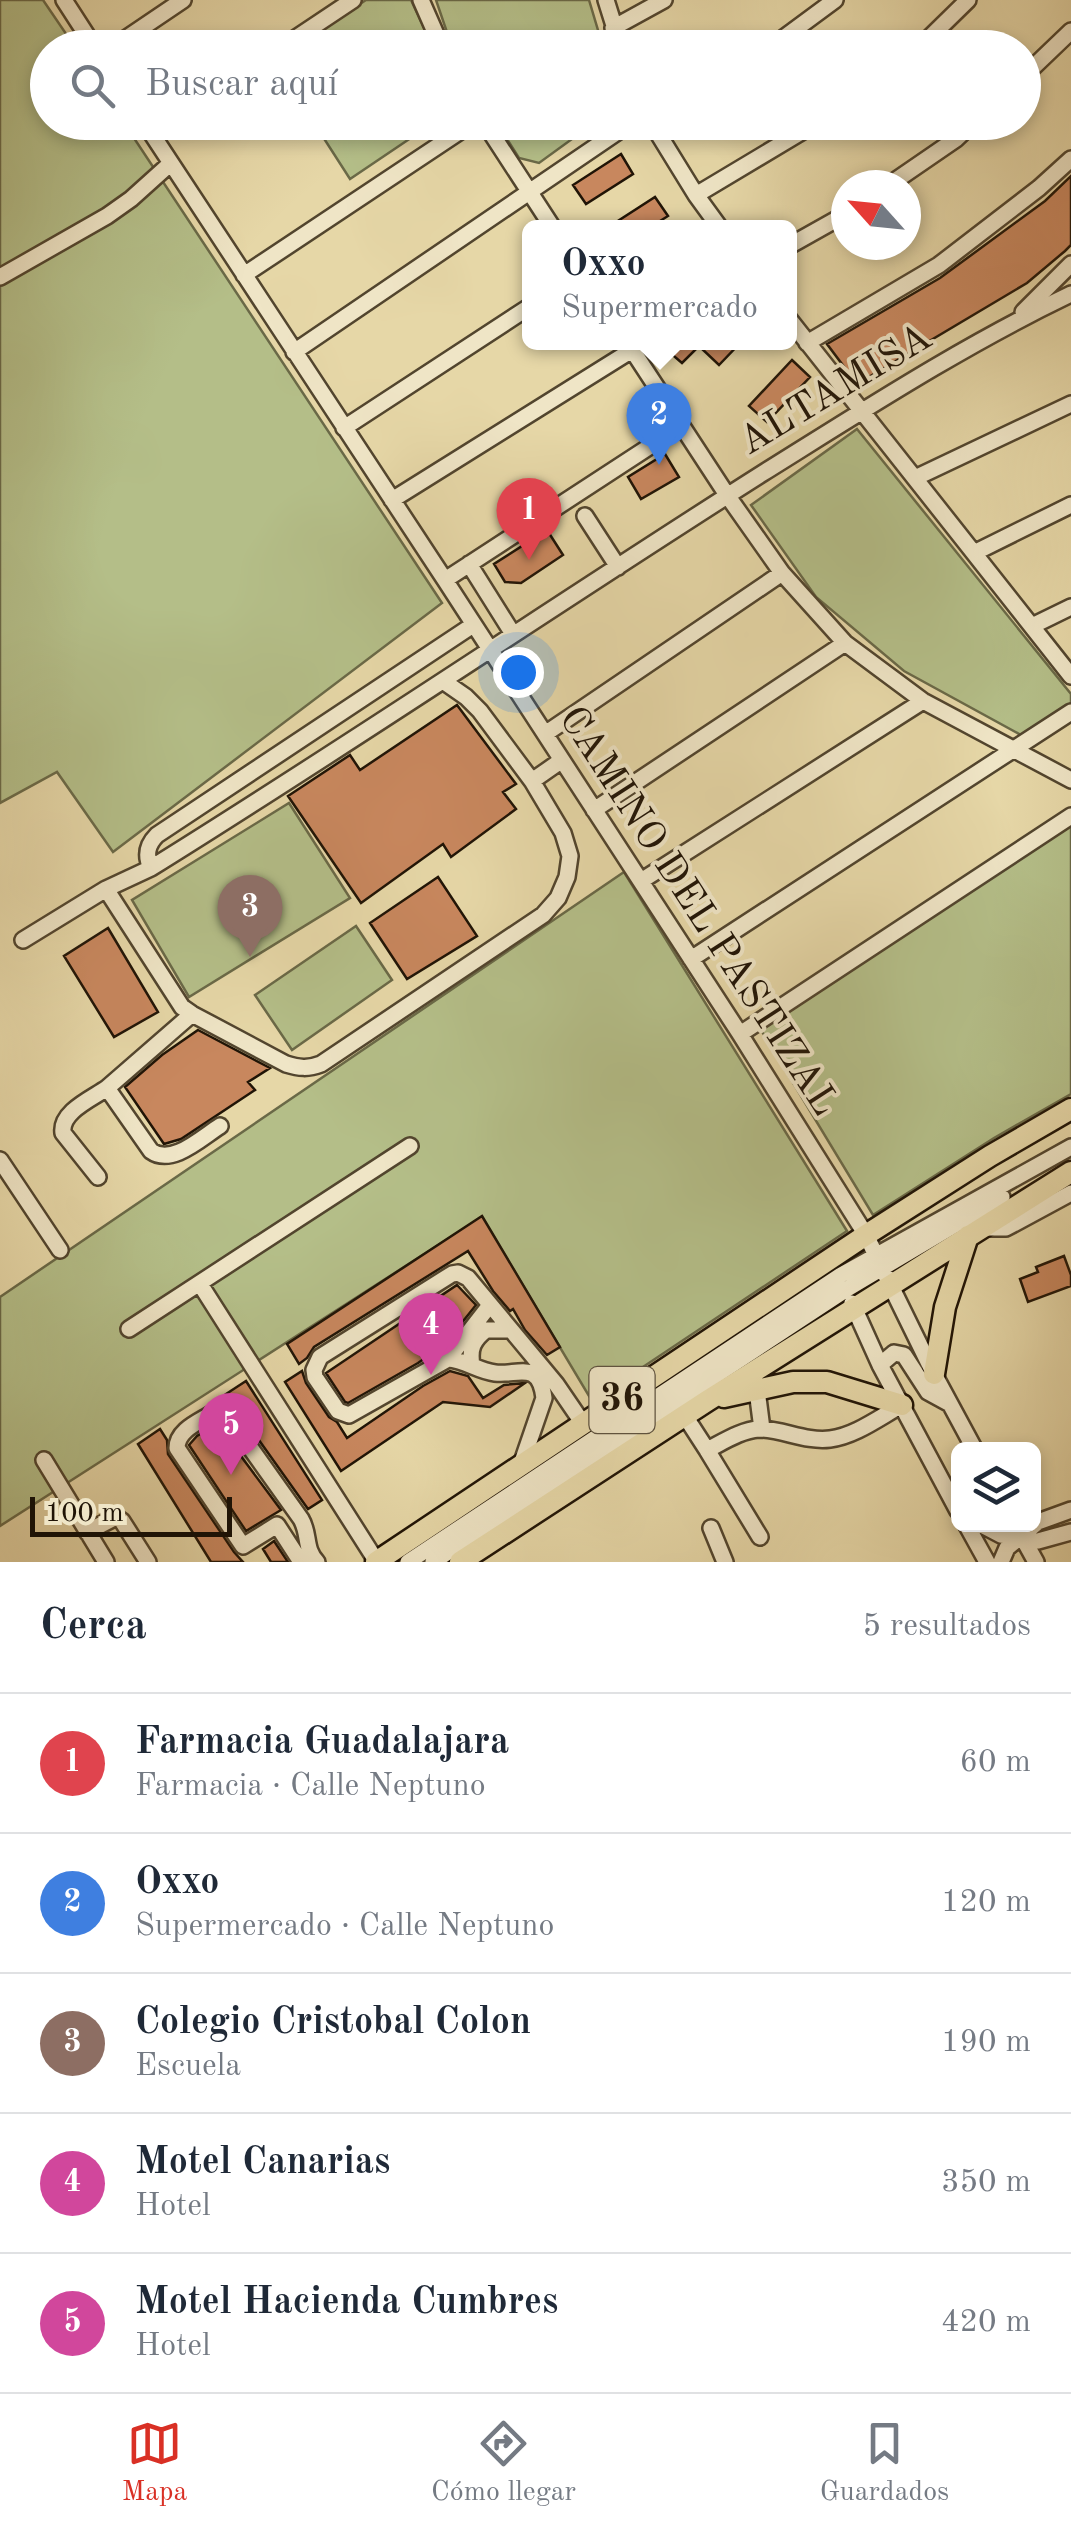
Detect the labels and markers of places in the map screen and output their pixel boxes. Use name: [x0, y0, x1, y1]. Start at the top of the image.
pin: 2: [626, 382, 692, 465]
pin: 1: [496, 478, 562, 560]
pin: 3: [218, 874, 282, 957]
pin: 4: [398, 1292, 464, 1375]
pin: 5: [198, 1392, 264, 1475]

